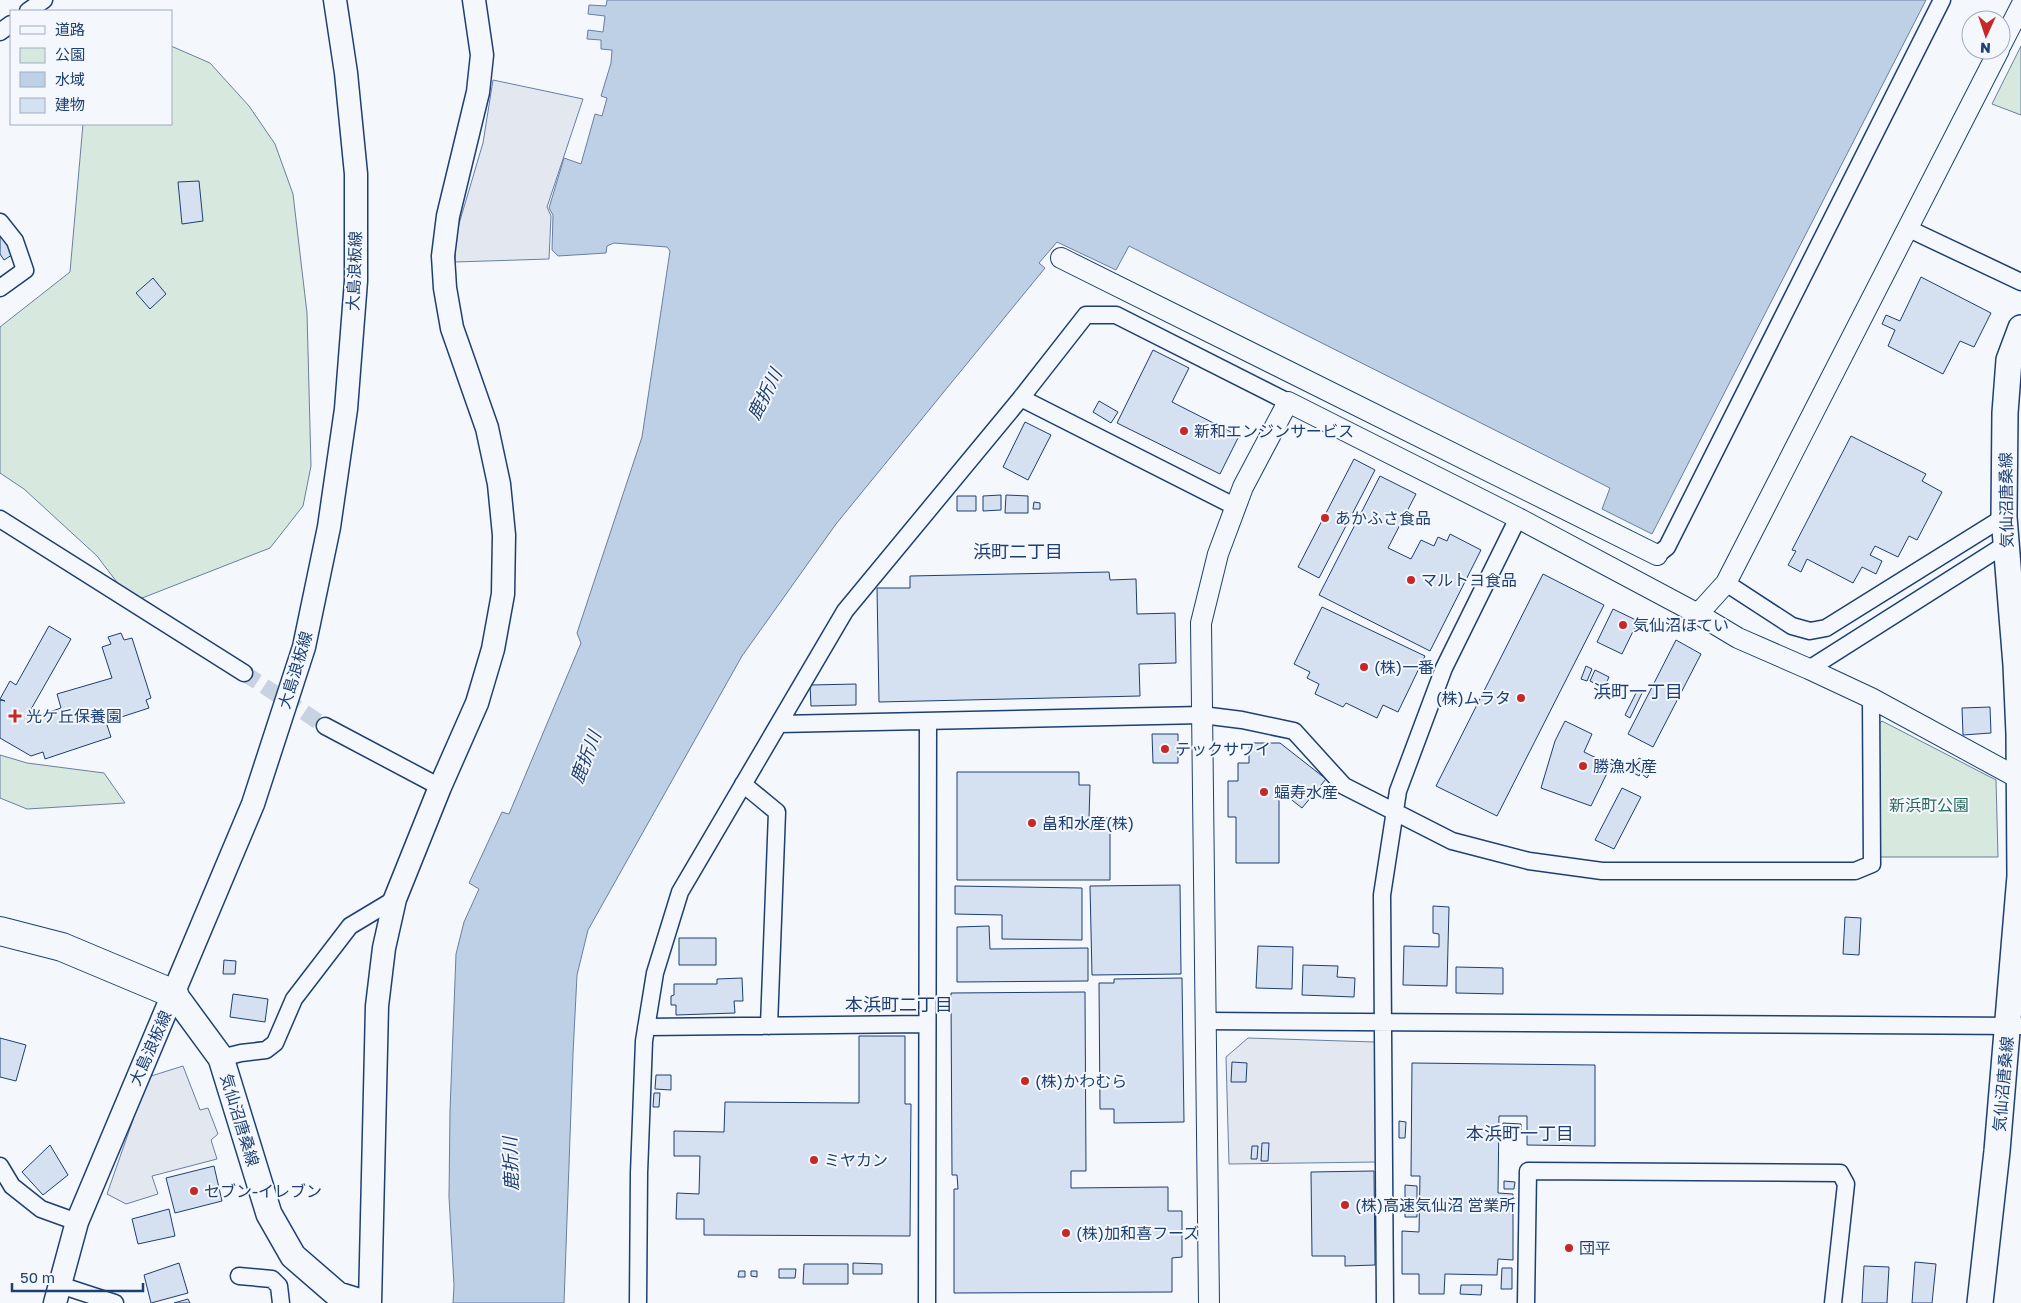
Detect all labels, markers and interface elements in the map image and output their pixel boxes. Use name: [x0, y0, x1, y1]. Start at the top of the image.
legend: [10, 10, 172, 125]
north arrow: [1961, 10, 2011, 60]
text: 道路: [55, 20, 85, 38]
text: N: [1980, 40, 1991, 57]
text: 公園: [55, 45, 85, 63]
text: 水域: [55, 70, 85, 88]
text: 建物: [55, 95, 85, 113]
street label: 大島浪板線: [343, 231, 365, 311]
water label: 鹿折川: [742, 363, 787, 423]
place label: 新和エンジンサービス: [1194, 421, 1354, 441]
marker: 新和エンジンサービス: [1178, 425, 1190, 437]
street label: 気仙沼唐桑線: [1995, 452, 2017, 548]
place label: あかふさ食品: [1335, 508, 1431, 528]
marker: あかふさ食品: [1319, 512, 1331, 524]
district label: 浜町二丁目: [973, 540, 1063, 562]
place label: マルトヨ食品: [1421, 570, 1517, 590]
marker: マルトヨ食品: [1405, 574, 1417, 586]
place label: 気仙沼ほてい: [1633, 615, 1729, 635]
marker: 気仙沼ほてい: [1617, 619, 1629, 631]
street label: 大島浪板線: [274, 629, 316, 711]
place label: (株)一番: [1374, 657, 1434, 677]
marker: (株)一番: [1358, 661, 1370, 673]
district label: 浜町一丁目: [1593, 680, 1683, 702]
place label: (株)ムラタ: [1436, 688, 1511, 708]
marker: (株)ムラタ: [1515, 692, 1527, 704]
place label: 光ケ丘保養園: [26, 706, 122, 726]
marker: 光ケ丘保養園: [8, 709, 22, 723]
water label: 鹿折川: [565, 726, 606, 786]
place label: テックサワイ: [1175, 739, 1271, 759]
marker: テックサワイ: [1159, 743, 1171, 755]
place label: 勝漁水産: [1593, 756, 1657, 776]
marker: 勝漁水産: [1577, 760, 1589, 772]
place label: 蝠寿水産: [1274, 782, 1338, 802]
marker: 蝠寿水産: [1258, 786, 1270, 798]
park label: 新浜町公園: [1889, 795, 1969, 815]
place label: 畠和水産(株): [1042, 813, 1134, 833]
marker: 畠和水産(株): [1026, 817, 1038, 829]
district label: 本浜町二丁目: [845, 993, 953, 1015]
street label: 大島浪板線: [125, 1007, 175, 1089]
street label: 気仙沼唐桑線: [1989, 1035, 2017, 1133]
street label: 気仙沼唐桑線: [216, 1071, 264, 1169]
place label: (株)かわむら: [1035, 1071, 1127, 1091]
marker: (株)かわむら: [1019, 1075, 1031, 1087]
district label: 本浜町一丁目: [1466, 1122, 1574, 1144]
water label: 鹿折川: [498, 1135, 522, 1191]
place label: ミヤカン: [824, 1150, 888, 1170]
marker: ミヤカン: [808, 1154, 820, 1166]
place label: セブン-イレブン: [204, 1181, 322, 1201]
marker: セブン-イレブン: [188, 1185, 200, 1197]
place label: (株)高速気仙沼 営業所: [1355, 1195, 1515, 1215]
marker: (株)高速気仙沼 営業所: [1339, 1199, 1351, 1211]
place label: (株)加和喜フーズ: [1076, 1223, 1199, 1243]
marker: (株)加和喜フーズ: [1060, 1227, 1072, 1239]
place label: 団平: [1579, 1238, 1611, 1258]
marker: 団平: [1563, 1242, 1575, 1254]
scale bar: [12, 1260, 144, 1292]
text: 50 m: [20, 1268, 55, 1286]

